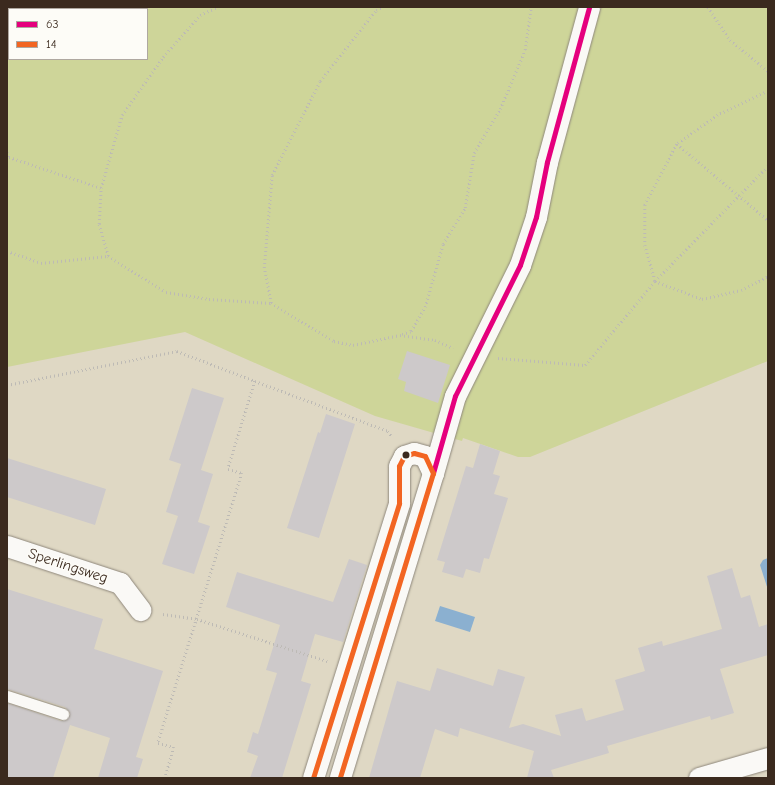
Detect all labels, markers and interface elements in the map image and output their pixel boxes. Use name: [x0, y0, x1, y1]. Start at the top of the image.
legend: [8, 8, 148, 60]
text: 63: [46, 17, 59, 31]
text: 14: [46, 37, 57, 51]
unlabelled marker: [401, 450, 411, 460]
street label: Sperlingsweg: [26, 545, 110, 587]

